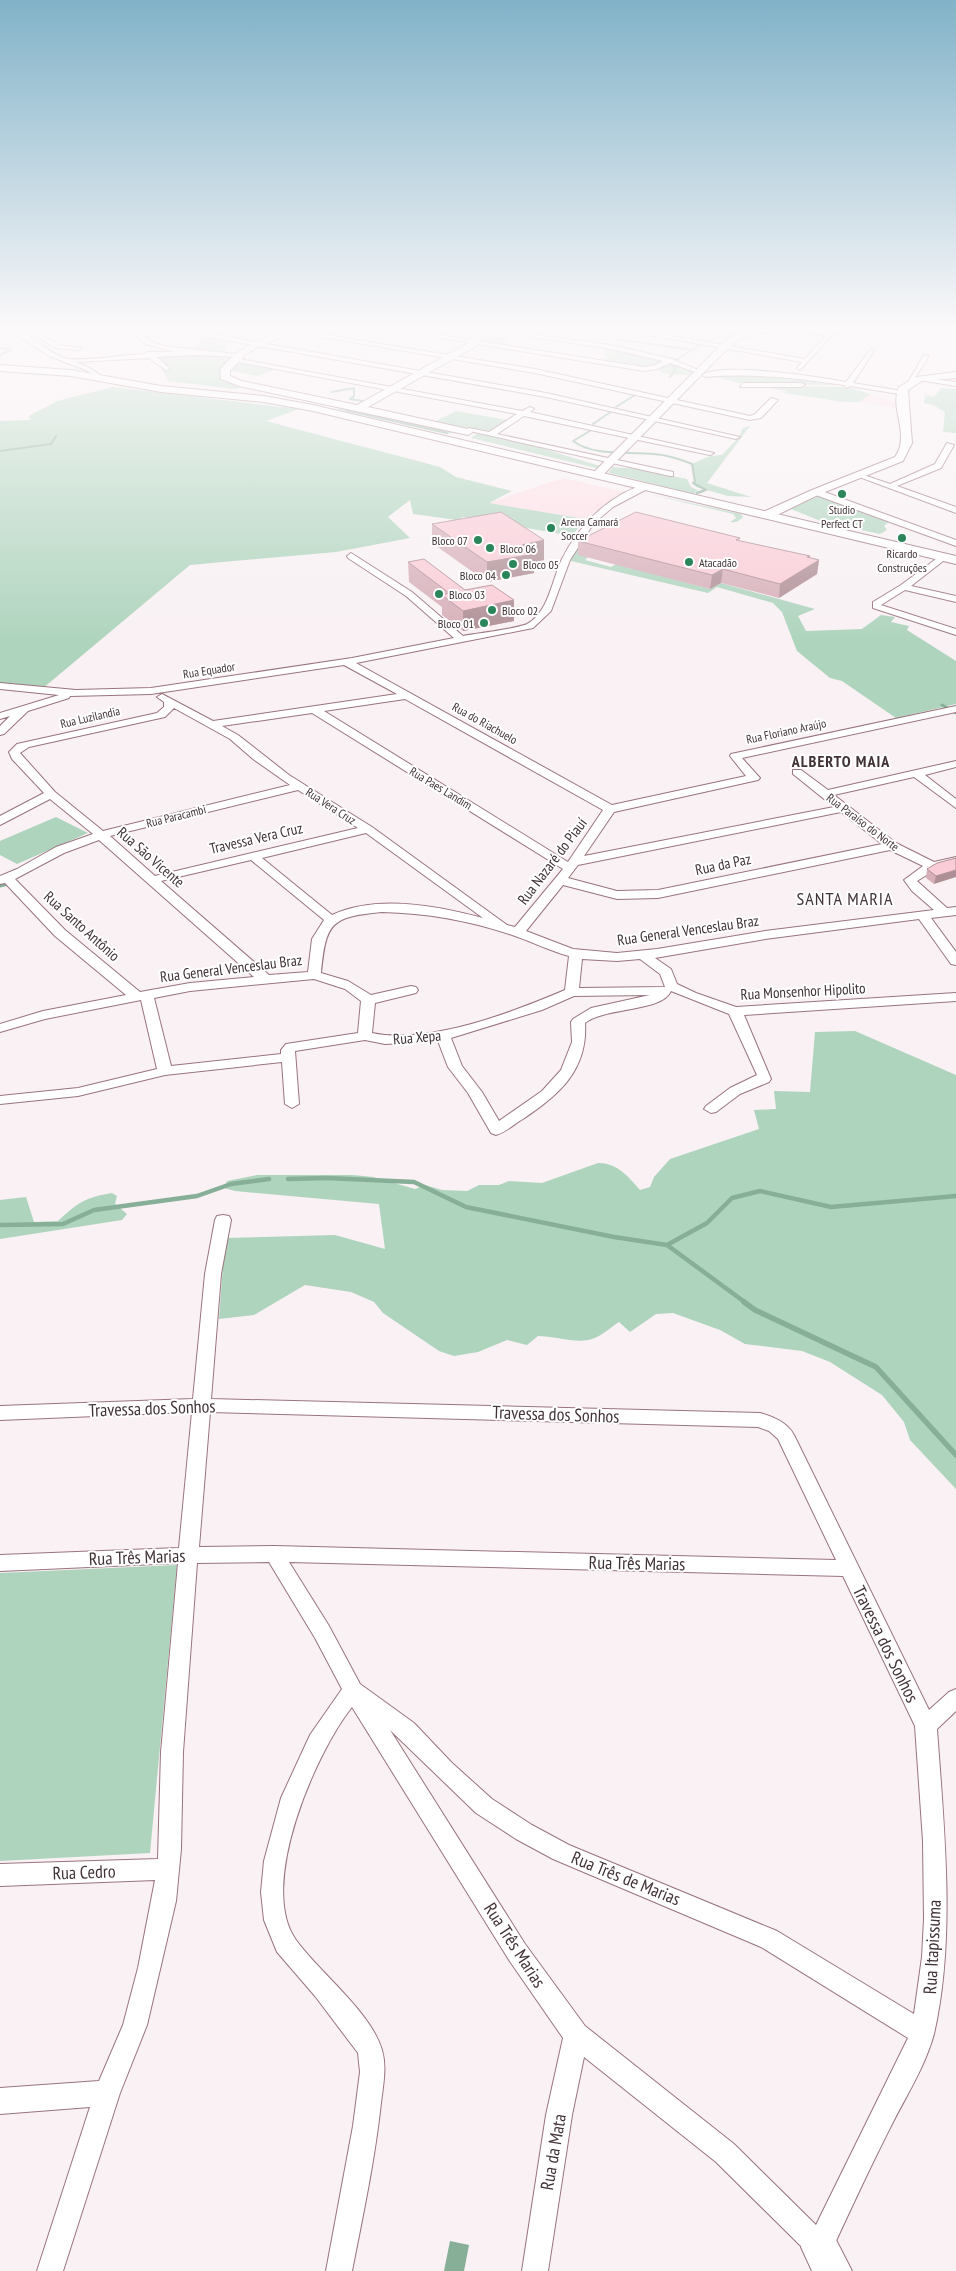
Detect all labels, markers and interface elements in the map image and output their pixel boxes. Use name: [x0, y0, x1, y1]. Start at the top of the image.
marker: Studio Perfect CT: [836, 488, 848, 500]
place label: Studio Perfect CT: [821, 502, 864, 531]
place label: Arena Camará Soccer: [561, 514, 619, 543]
marker: Arena Camará Soccer: [545, 522, 557, 534]
marker: Ricardo Construções: [896, 532, 908, 544]
place label: Bloco 07: [432, 533, 468, 548]
marker: Bloco 07: [472, 534, 484, 546]
place label: Bloco 06: [500, 541, 536, 556]
marker: Bloco 06: [484, 542, 496, 554]
place label: Ricardo Construções: [877, 546, 927, 575]
place label: Atacadão: [699, 555, 737, 570]
marker: Atacadão: [683, 556, 695, 568]
place label: Bloco 05: [523, 557, 559, 572]
marker: Bloco 05: [507, 558, 519, 570]
place label: Bloco 04: [460, 568, 497, 583]
marker: Bloco 04: [500, 569, 512, 581]
place label: Bloco 03: [449, 587, 485, 602]
marker: Bloco 03: [433, 588, 445, 600]
place label: Bloco 02: [502, 603, 538, 618]
marker: Bloco 02: [486, 604, 498, 616]
place label: Bloco 01: [438, 616, 474, 631]
marker: Bloco 01: [478, 617, 490, 629]
street label: Rua Equador: [182, 658, 237, 682]
street label: Rua do Riachuelo: [450, 699, 520, 747]
street label: Rua Luzilandia: [59, 703, 121, 731]
street label: Rua Floriano Araújo: [745, 715, 827, 747]
district label: ALBERTO MAIA: [791, 751, 890, 771]
street label: Rua Paes Landim: [407, 763, 475, 813]
street label: Rua Vera Cruz: [303, 784, 359, 828]
street label: Rua Paraíso do Norte: [824, 790, 902, 854]
street label: Rua Paracambi: [145, 801, 207, 831]
street label: Rua Nazaré do Piauí: [513, 813, 591, 908]
street label: Travessa Vera Cruz: [208, 818, 304, 858]
street label: Rua São Vicente: [113, 823, 189, 891]
street label: Rua da Paz: [693, 849, 753, 879]
street label: Rua Santo Antônio: [40, 887, 124, 965]
district label: SANTA MARIA: [796, 887, 894, 910]
street label: Rua General Venceslau Braz: [616, 911, 760, 949]
street label: Rua General Venceslau Braz: [159, 950, 303, 986]
street label: Rua Monsenhor Hipolito: [740, 978, 866, 1004]
street label: Rua Xepa: [392, 1025, 442, 1049]
street label: Travessa dos Sonhos: [88, 1394, 216, 1422]
street label: Travessa dos Sonhos: [492, 1400, 620, 1428]
street label: Rua Três Marias: [88, 1544, 186, 1570]
street label: Rua Três Marias: [589, 1551, 685, 1575]
street label: Travessa dos Sonhos: [848, 1582, 924, 1706]
street label: Rua Três de Marias: [568, 1846, 684, 1910]
street label: Rua Cedro: [52, 1859, 116, 1885]
street label: Rua Três Marias: [479, 1898, 551, 1992]
street label: Rua Itapissuma: [918, 1899, 946, 1995]
street label: Rua da Mata: [535, 2112, 571, 2192]

